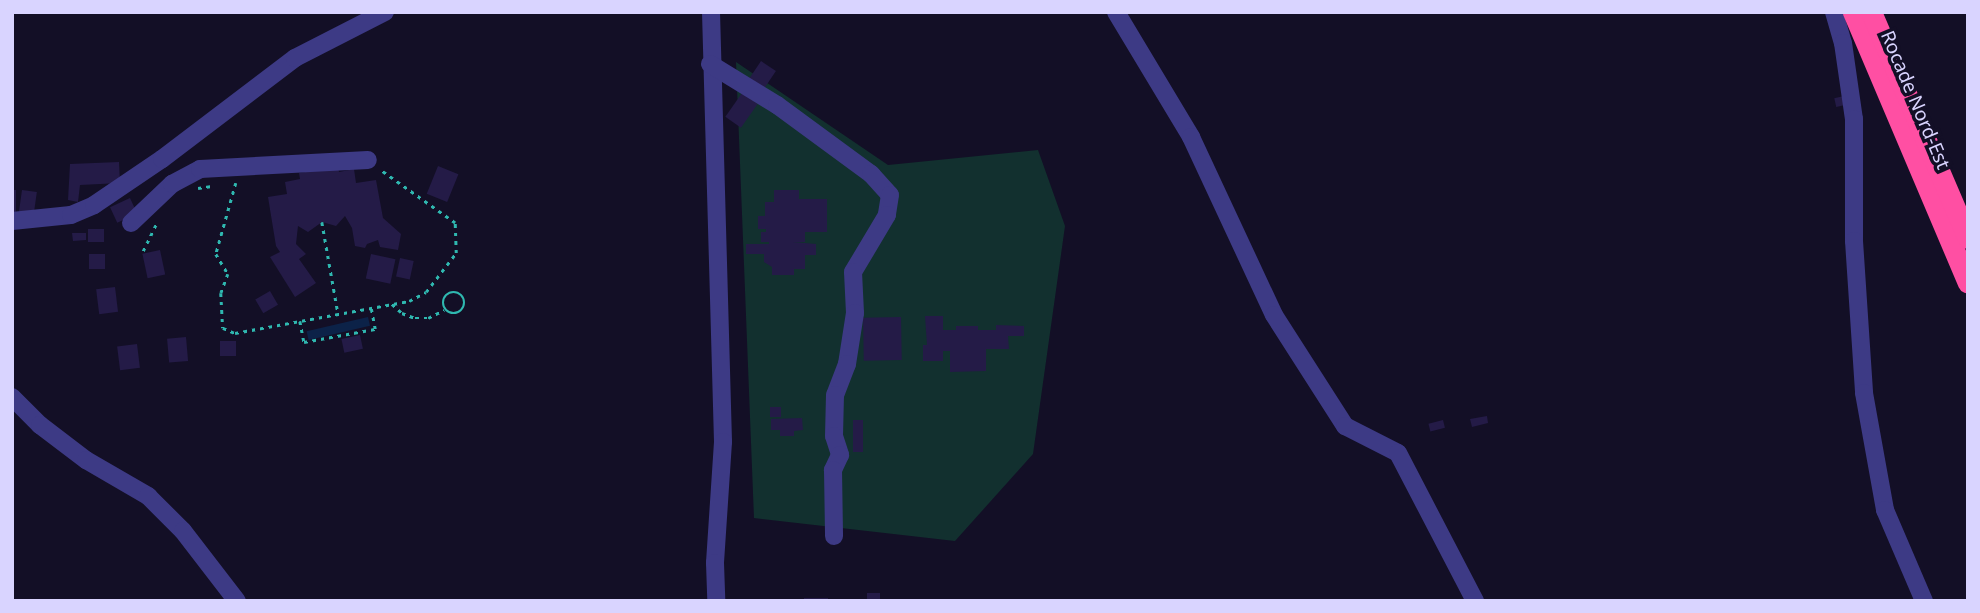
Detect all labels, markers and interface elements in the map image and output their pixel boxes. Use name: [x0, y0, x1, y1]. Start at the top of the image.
street label: Rocade Nord-Est: [1876, 27, 1954, 173]

